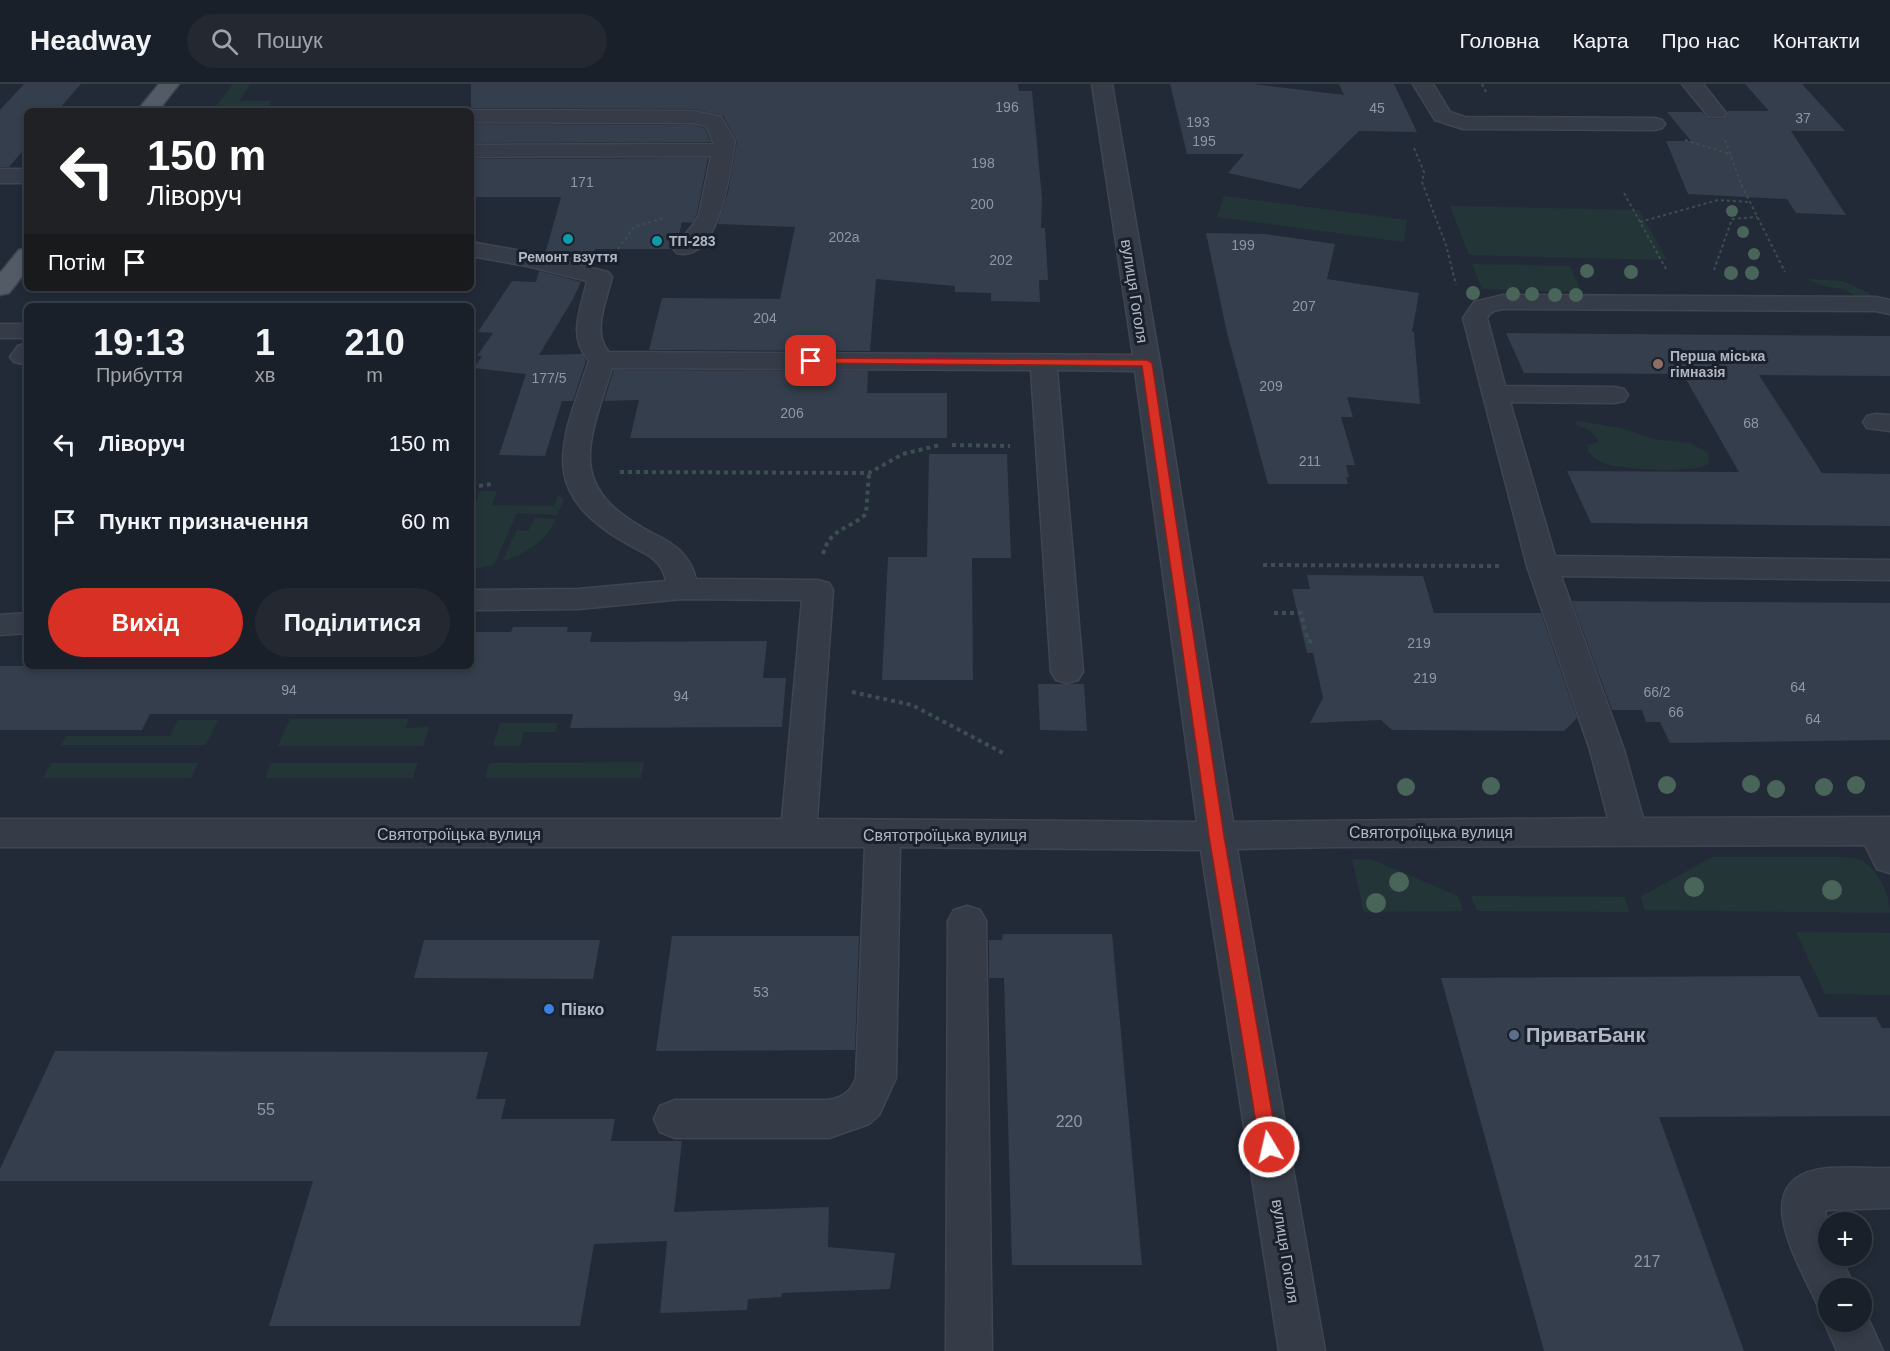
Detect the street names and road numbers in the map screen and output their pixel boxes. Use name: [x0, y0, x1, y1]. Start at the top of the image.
street label: вулиця Гоголя: [1118, 238, 1151, 344]
street label: Святотроїцька вулиця: [1349, 824, 1513, 841]
street label: Святотроїцька вулиця: [377, 826, 541, 843]
street label: Святотроїцька вулиця: [863, 827, 1027, 844]
street label: вулиця Гоголя: [1269, 1198, 1302, 1304]

